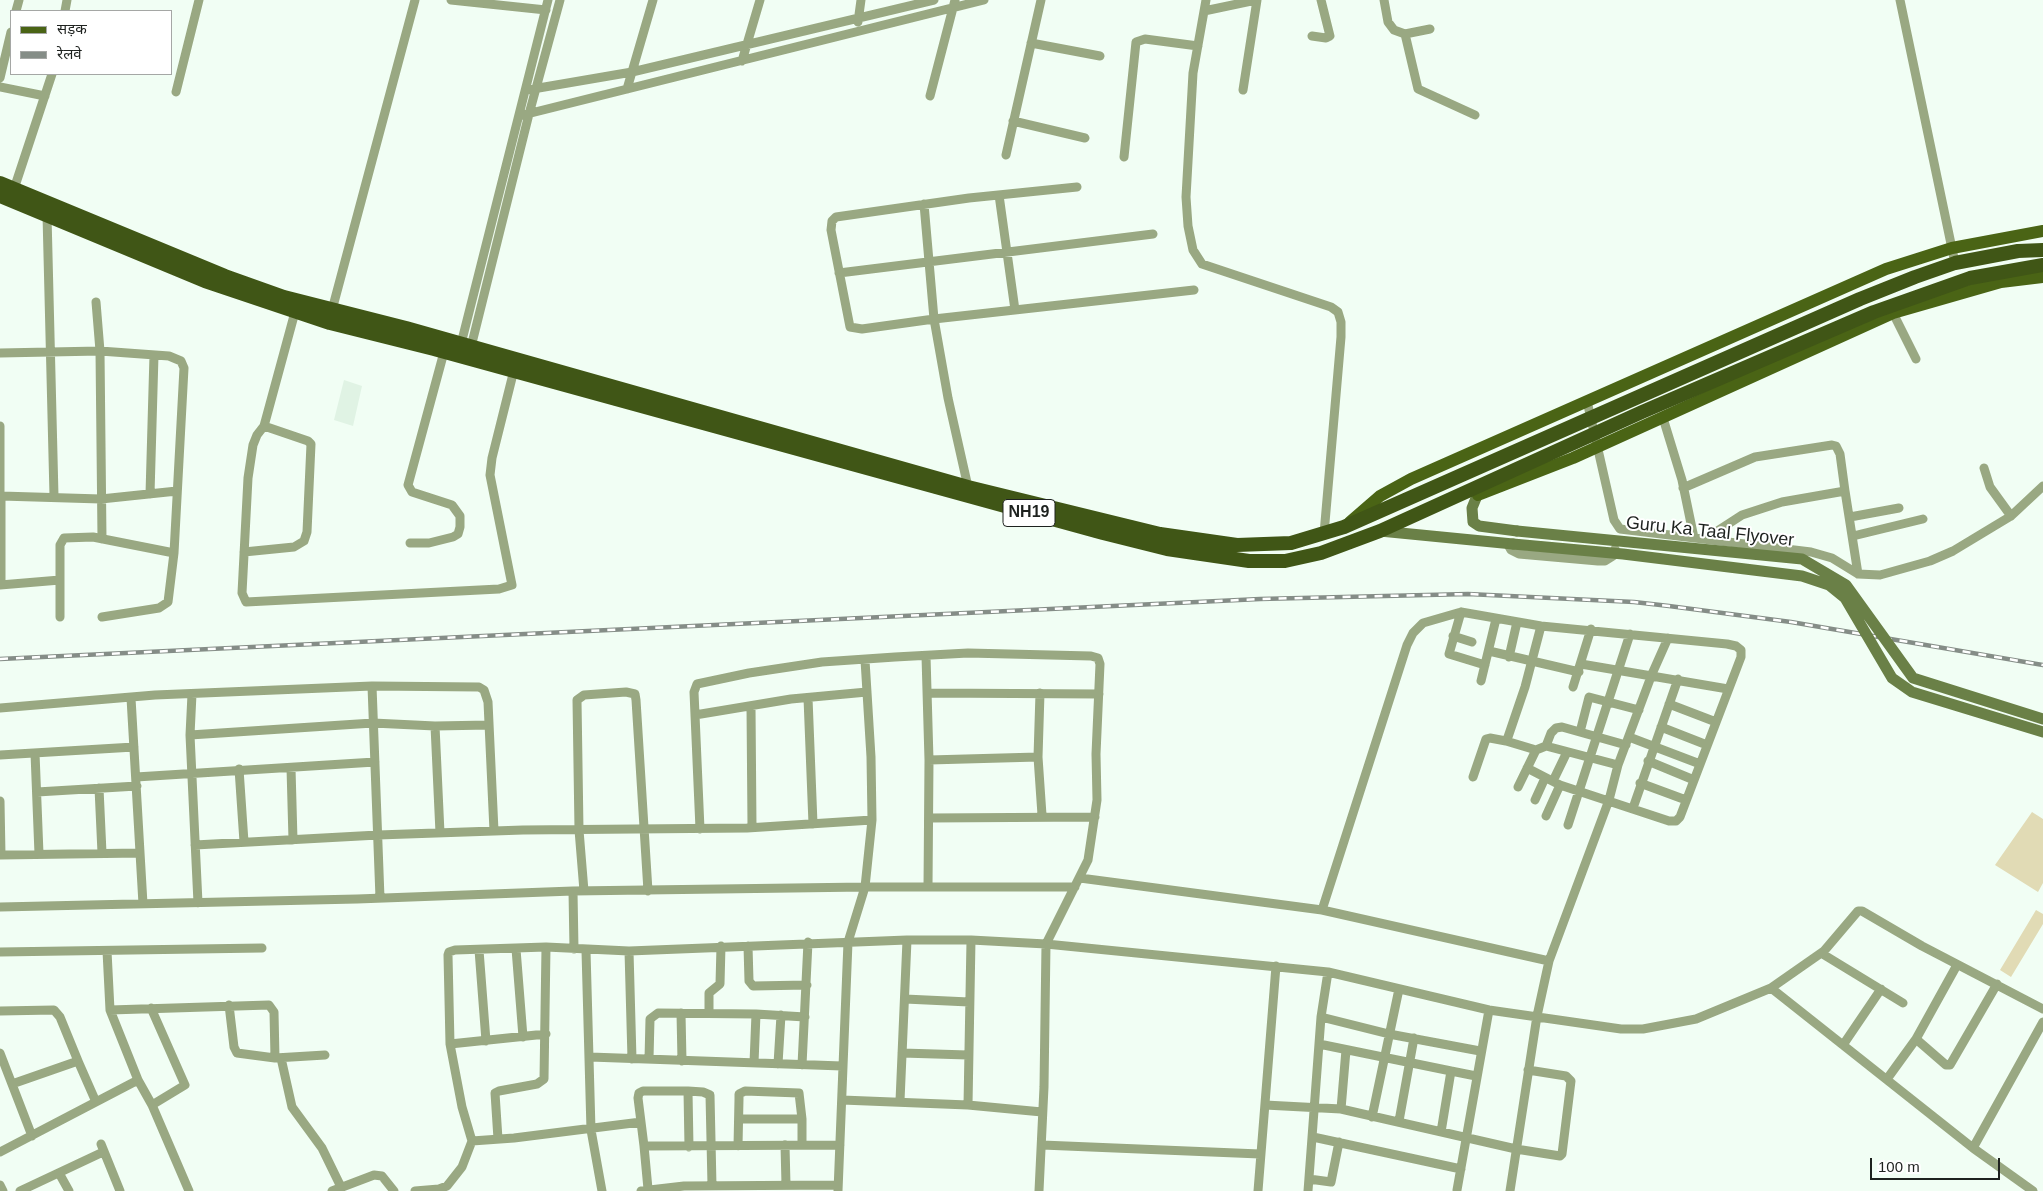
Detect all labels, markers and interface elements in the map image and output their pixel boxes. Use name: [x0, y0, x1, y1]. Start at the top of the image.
legend: [10, 10, 172, 75]
text: सड़क: [57, 20, 87, 37]
text: रेलवे: [57, 45, 82, 62]
road number: NH19: [1003, 499, 1055, 526]
street label: Guru Ka Taal Flyover: [1625, 512, 1795, 552]
scale bar: [1873, 1148, 2003, 1180]
text: 100 m: [1878, 1158, 1920, 1175]

